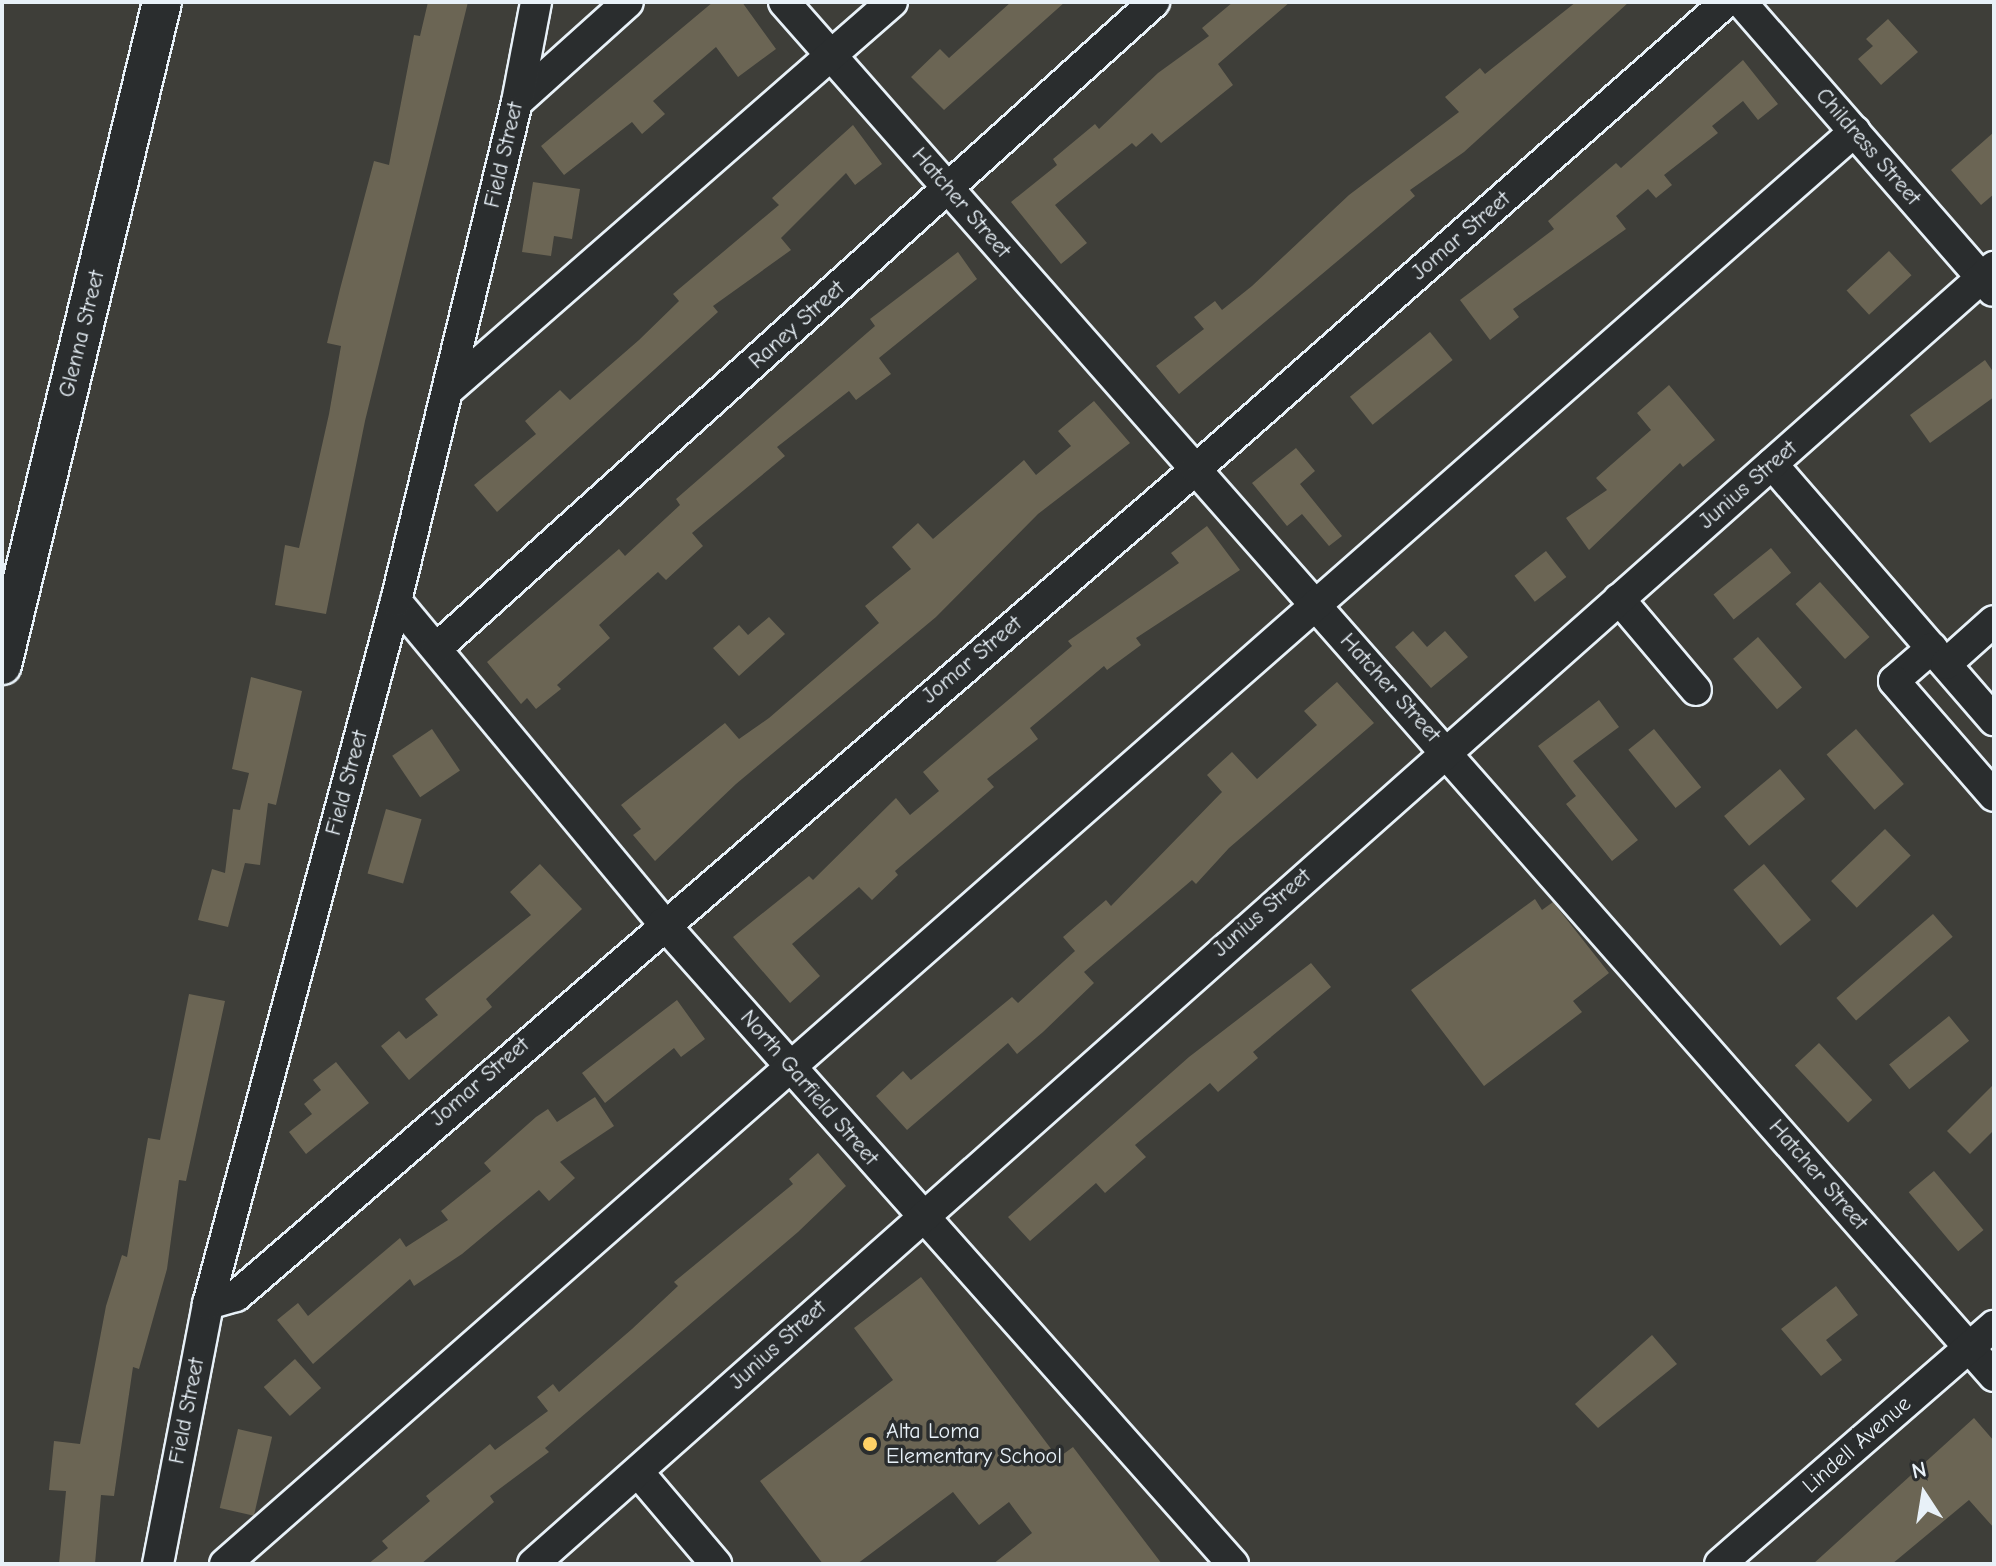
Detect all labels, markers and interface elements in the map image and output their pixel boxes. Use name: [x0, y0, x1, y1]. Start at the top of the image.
street label: Childress Street: [1810, 83, 1926, 211]
street label: Field Street: [479, 100, 529, 210]
street label: Hatcher Street: [906, 142, 1016, 264]
street label: Jomar Street: [1406, 186, 1516, 286]
street label: Glenna Street: [54, 268, 110, 400]
street label: Raney Street: [744, 275, 850, 375]
street label: Junius Street: [1694, 435, 1802, 535]
street label: Jomar Street: [917, 611, 1027, 709]
street label: Hatcher Street: [1334, 628, 1446, 748]
street label: Field Street: [320, 728, 374, 838]
street label: Junius Street: [1208, 863, 1316, 963]
street label: North Garfield Street: [734, 1005, 884, 1171]
street label: Jomar Street: [425, 1032, 535, 1132]
street label: Hatcher Street: [1763, 1114, 1873, 1236]
street label: Junius Street: [724, 1295, 832, 1395]
street label: Field Street: [164, 1356, 210, 1466]
street label: Lindell Avenue: [1797, 1391, 1917, 1499]
place label: Alta Loma Elementary School: [886, 1418, 1062, 1470]
marker: Alta Loma Elementary School: [861, 1435, 879, 1453]
north arrow: [1884, 1454, 1964, 1534]
text: N: [1909, 1456, 1929, 1485]

